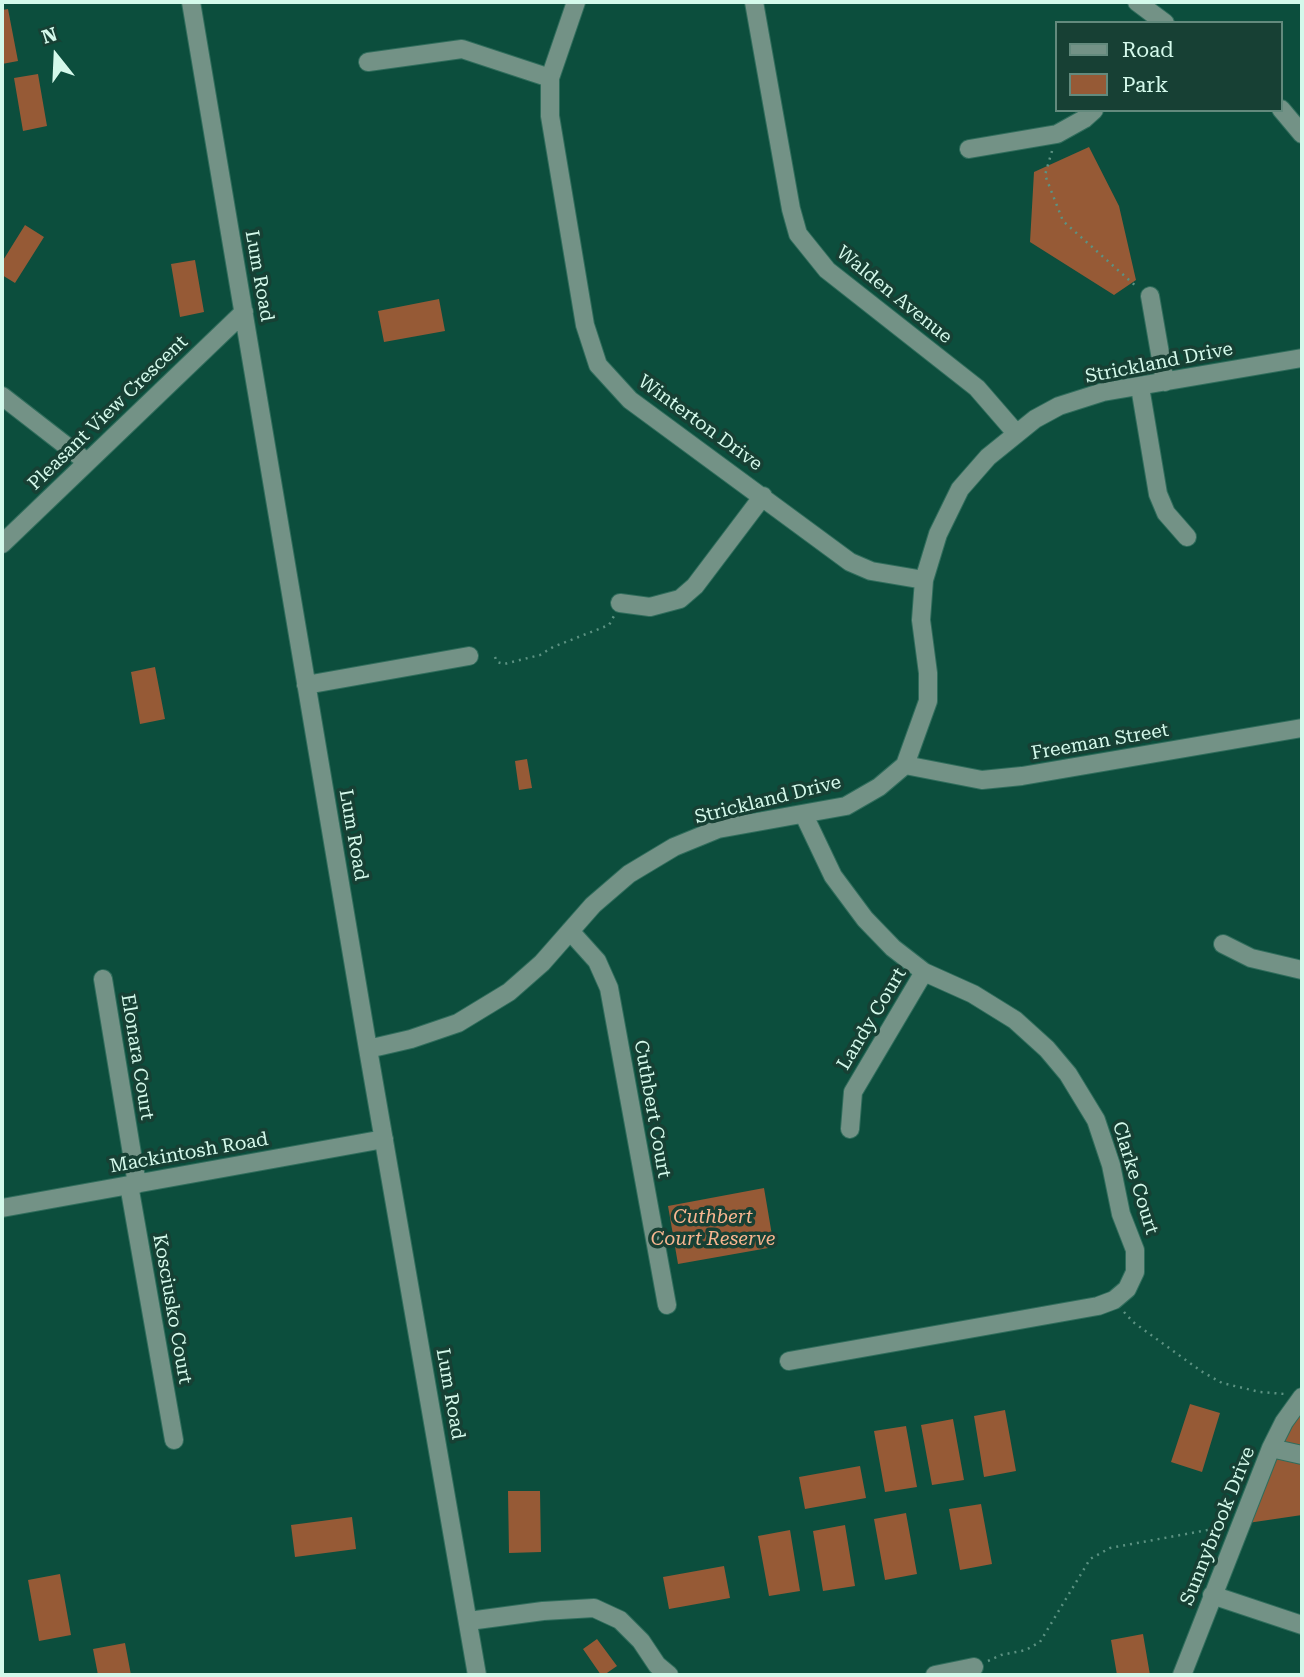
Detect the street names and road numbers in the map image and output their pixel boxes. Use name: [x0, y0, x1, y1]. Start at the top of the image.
street label: Lum Road: [240, 229, 278, 323]
street label: Walden Avenue: [831, 241, 957, 349]
street label: Pleasant View Crescent: [23, 331, 193, 495]
street label: Strickland Drive: [1083, 338, 1235, 388]
street label: Winterton Drive: [633, 370, 767, 476]
street label: Freeman Street: [1030, 719, 1170, 765]
street label: Strickland Drive: [693, 771, 843, 829]
street label: Lum Road: [334, 788, 372, 882]
street label: Landy Court: [833, 964, 911, 1074]
street label: Elonara Court: [116, 992, 158, 1122]
street label: Cuthbert Court: [629, 1038, 675, 1180]
street label: Clarke Court: [1107, 1119, 1163, 1237]
street label: Mackintosh Road: [108, 1128, 270, 1178]
street label: Kosciusko Court: [148, 1232, 196, 1386]
street label: Lum Road: [431, 1347, 469, 1441]
street label: Sunnybrook Drive: [1176, 1443, 1260, 1609]

